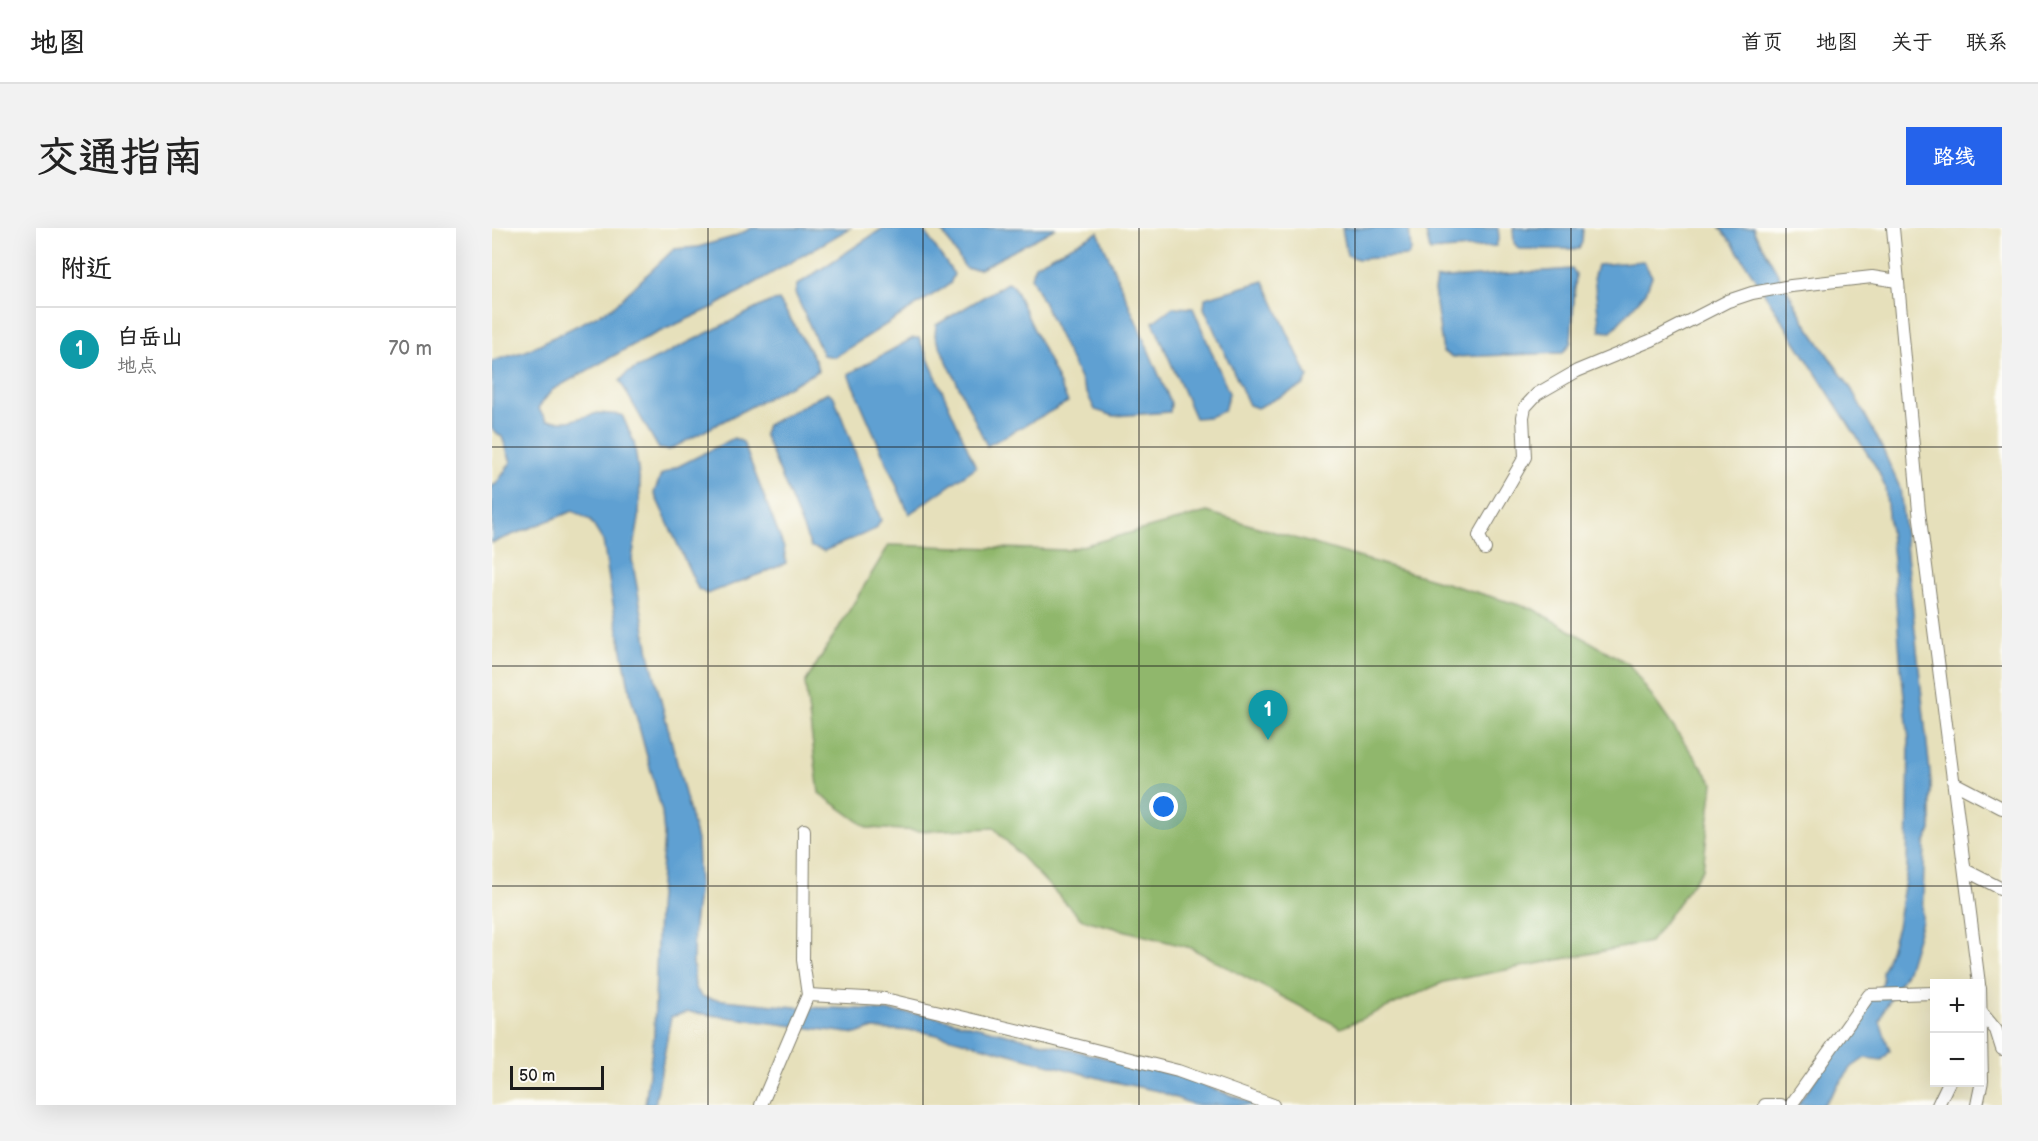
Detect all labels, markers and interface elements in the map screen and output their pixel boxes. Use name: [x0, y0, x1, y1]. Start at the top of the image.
text: 地图: [30, 27, 86, 60]
text: 首页: [1741, 30, 1783, 55]
text: 地图: [1816, 30, 1858, 55]
text: 关于: [1891, 30, 1933, 55]
text: 联系: [1966, 30, 2008, 55]
button: 路线: [1906, 127, 2002, 185]
text: 交通指南: [36, 133, 204, 184]
text: 附近: [60, 254, 112, 285]
text: 白岳山: [117, 324, 183, 351]
text: 1: [75, 337, 84, 361]
text: 70 m: [388, 337, 432, 361]
text: 地点: [117, 354, 157, 378]
pin: 1: [1248, 690, 1288, 740]
your location: [1149, 792, 1178, 821]
map controls: [1930, 979, 1984, 1087]
button: +: [1930, 979, 1984, 1033]
button: −: [1930, 1033, 1984, 1087]
scale bar: [510, 1063, 604, 1090]
text: 50 m: [519, 1067, 555, 1086]

